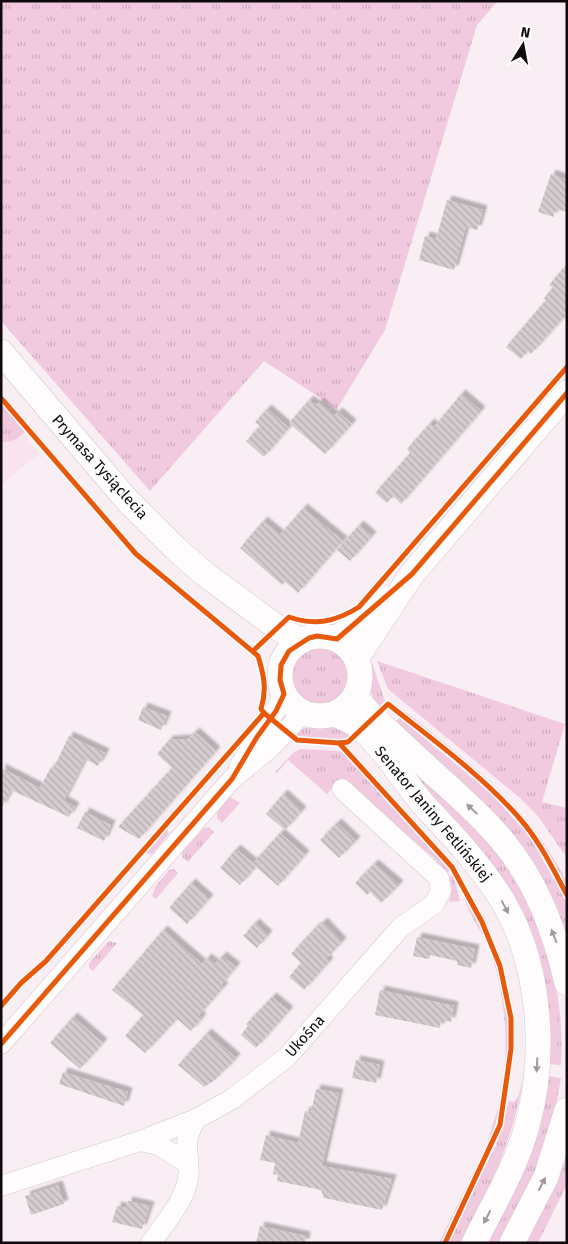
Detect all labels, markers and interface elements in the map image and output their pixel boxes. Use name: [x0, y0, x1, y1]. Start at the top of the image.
north arrow: [498, 20, 548, 70]
text: N: [519, 23, 532, 42]
street label: Prymasa Tysiąclecia: [48, 411, 152, 523]
street label: Senator Janiny Fetlińskiej: [371, 742, 495, 886]
one-way arrow: [466, 803, 478, 815]
one-way arrow: [501, 900, 509, 915]
one-way arrow: [550, 928, 557, 943]
street label: Ukośna: [282, 1011, 328, 1061]
one-way arrow: [533, 1057, 541, 1073]
one-way arrow: [538, 1177, 546, 1191]
one-way arrow: [483, 1210, 491, 1224]

